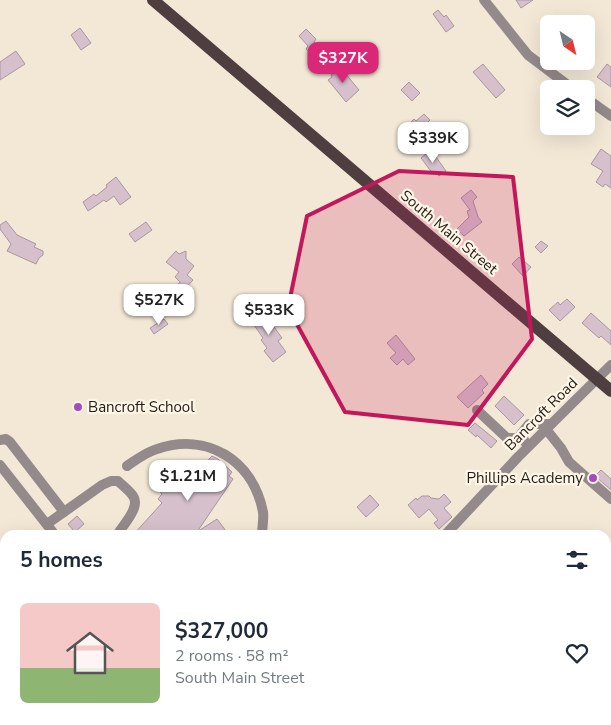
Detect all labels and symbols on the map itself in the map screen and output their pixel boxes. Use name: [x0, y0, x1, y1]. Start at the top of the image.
north arrow: [540, 15, 595, 70]
pin: $327K: [308, 42, 378, 84]
pin: $339K: [398, 121, 468, 164]
street label: South Main Street: [396, 185, 502, 279]
pin: $527K: [124, 284, 194, 326]
pin: $533K: [234, 294, 304, 336]
street label: Bancroft Road: [500, 373, 582, 455]
place label: Bancroft School: [88, 397, 195, 417]
marker: Bancroft School: [72, 401, 84, 413]
pin: $1.21M: [147, 460, 229, 502]
place label: Phillips Academy: [466, 468, 583, 488]
marker: Phillips Academy: [587, 472, 599, 484]

